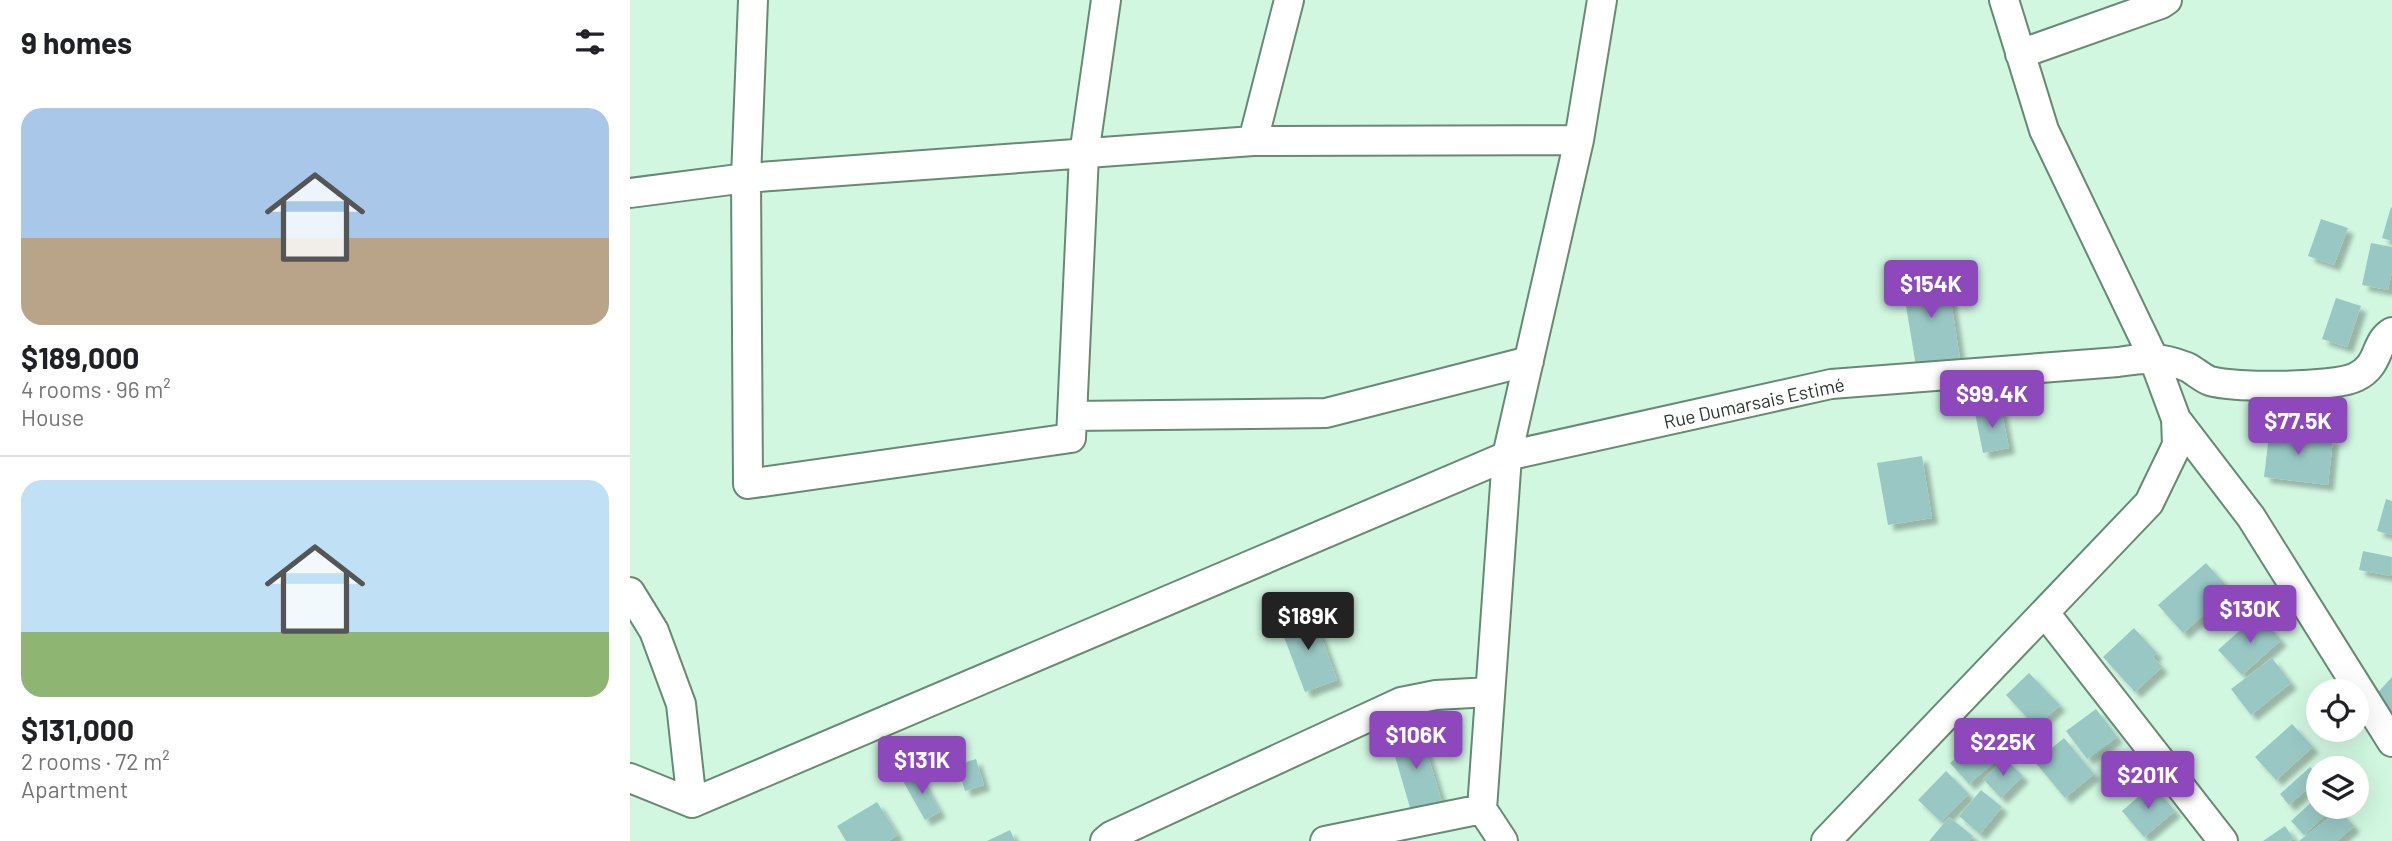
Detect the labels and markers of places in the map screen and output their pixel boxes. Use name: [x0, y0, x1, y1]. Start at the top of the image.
pin: $154K: [1882, 260, 1980, 320]
pin: $99.4K: [1935, 370, 2049, 430]
pin: $77.5K: [2241, 398, 2355, 457]
pin: $130K: [2201, 586, 2299, 645]
pin: $189K: [1259, 592, 1357, 652]
pin: $106K: [1367, 712, 1465, 771]
pin: $225K: [1954, 718, 2052, 778]
pin: $131K: [873, 736, 971, 796]
pin: $201K: [2099, 752, 2197, 811]

